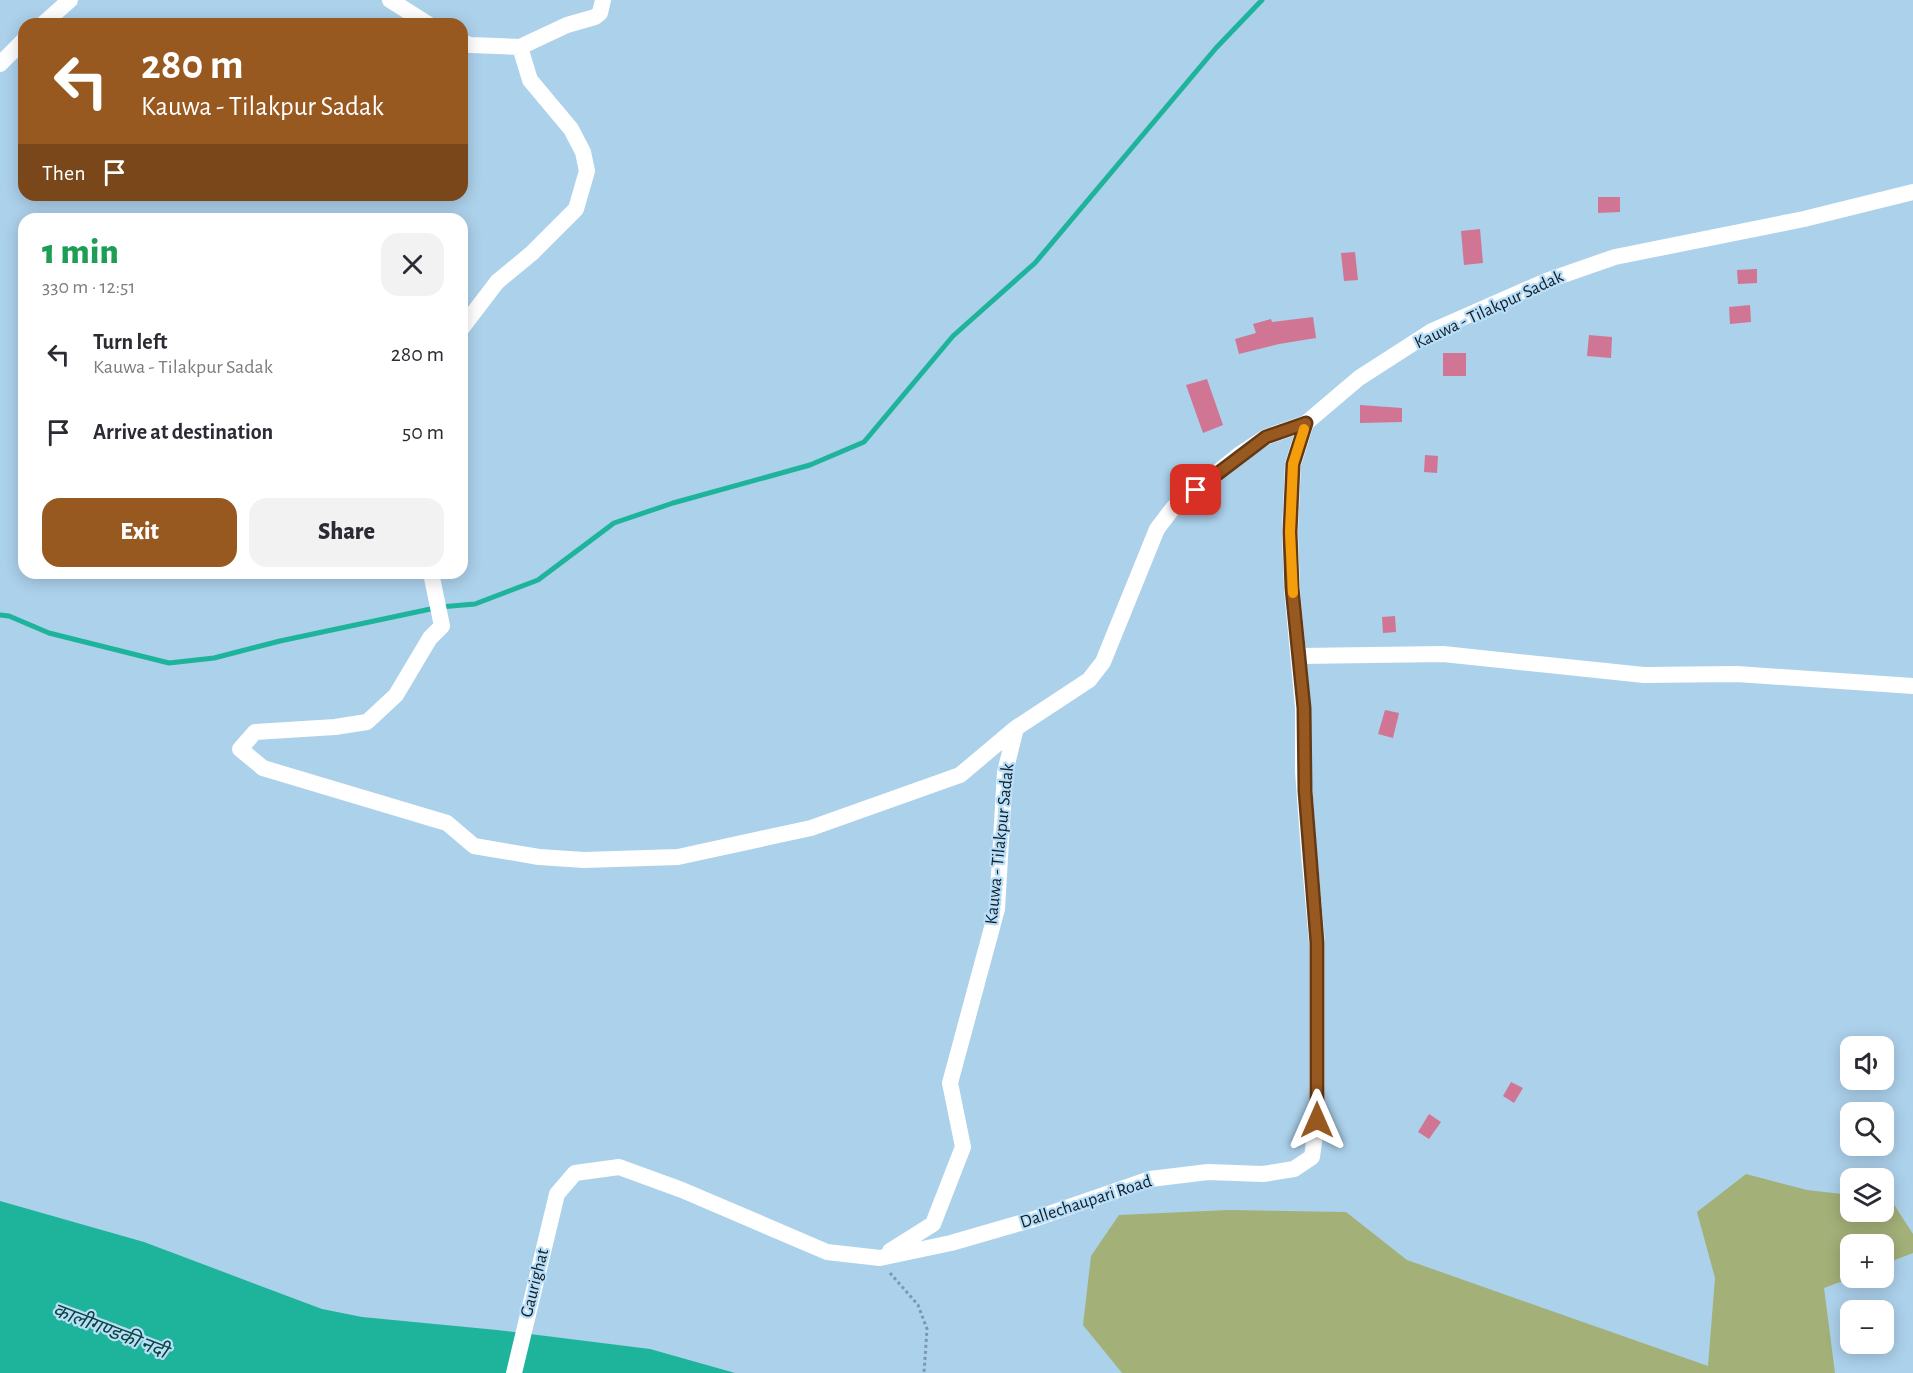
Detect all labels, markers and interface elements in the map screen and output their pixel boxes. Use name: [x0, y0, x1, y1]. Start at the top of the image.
icon: left: [42, 42, 120, 120]
text: 280 m: [141, 44, 244, 86]
text: Kauwa - Tilakpur Sadak: [141, 93, 384, 120]
icon: arrive: [98, 156, 131, 189]
text: Then: [42, 162, 86, 184]
button: close: [381, 233, 444, 296]
text: 1 min: [42, 234, 119, 270]
street label: Kauwa - Tilakpur Sadak: [1412, 267, 1567, 352]
text: 330 m · 12:51: [42, 277, 135, 297]
text: Turn left: [93, 331, 167, 353]
icon: left: [42, 338, 75, 371]
text: 280 m: [391, 343, 444, 365]
text: Kauwa - Tilakpur Sadak: [93, 357, 273, 377]
icon: arrive: [42, 416, 75, 449]
text: Arrive at destination: [93, 421, 273, 443]
text: 50 m: [402, 421, 444, 443]
pin: [1170, 464, 1221, 515]
icon: arrive: [1179, 473, 1212, 506]
button: Exit: [42, 498, 237, 567]
button: Share: [249, 498, 444, 567]
street label: Kauwa - Tilakpur Sadak: [983, 762, 1017, 925]
map controls: [1840, 1036, 1894, 1354]
button: sound: [1840, 1036, 1894, 1090]
position arrow: [1285, 1088, 1349, 1152]
button: search: [1840, 1102, 1894, 1156]
button: layers: [1840, 1168, 1894, 1222]
street label: Dallechaupari Road: [1018, 1172, 1154, 1232]
button: +: [1840, 1234, 1894, 1288]
street label: Gaurighat: [518, 1246, 552, 1319]
water label: कालीगण्डकी नदी: [50, 1298, 174, 1363]
button: −: [1840, 1300, 1894, 1354]

